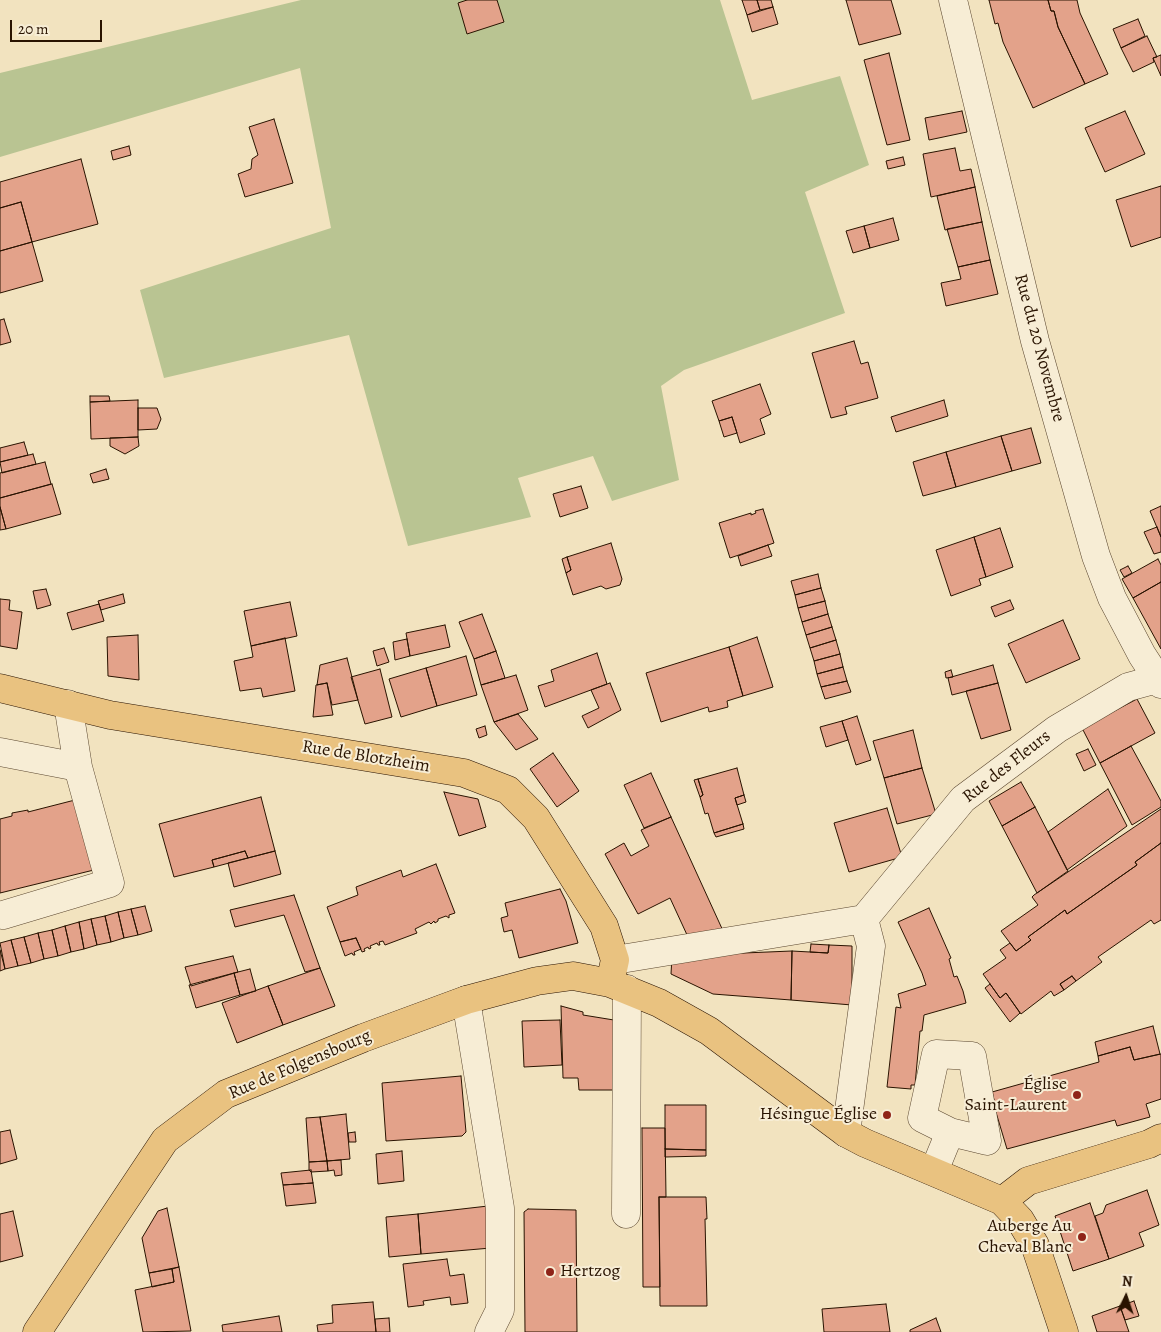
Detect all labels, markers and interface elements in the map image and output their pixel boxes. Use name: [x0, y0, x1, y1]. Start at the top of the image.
scale bar: [12, 10, 105, 42]
text: 20 m: [18, 19, 49, 39]
street label: Rue du 20 Novembre: [1009, 272, 1069, 424]
street label: Rue des Fleurs: [959, 726, 1055, 808]
street label: Rue de Blotzheim: [301, 736, 431, 778]
street label: Rue de Folgensbourg: [225, 1025, 375, 1105]
place label: Église Saint-Laurent: [964, 1074, 1067, 1116]
marker: Église Saint-Laurent: [1071, 1089, 1083, 1101]
place label: Hésingue Église: [759, 1104, 877, 1126]
marker: Hésingue Église: [881, 1109, 893, 1121]
place label: Auberge Au Cheval Blanc: [978, 1216, 1072, 1258]
marker: Auberge Au Cheval Blanc: [1076, 1231, 1088, 1243]
place label: Hertzog: [560, 1261, 620, 1283]
marker: Hertzog: [544, 1266, 556, 1278]
north arrow: [1101, 1272, 1151, 1322]
text: N: [1121, 1272, 1133, 1291]

